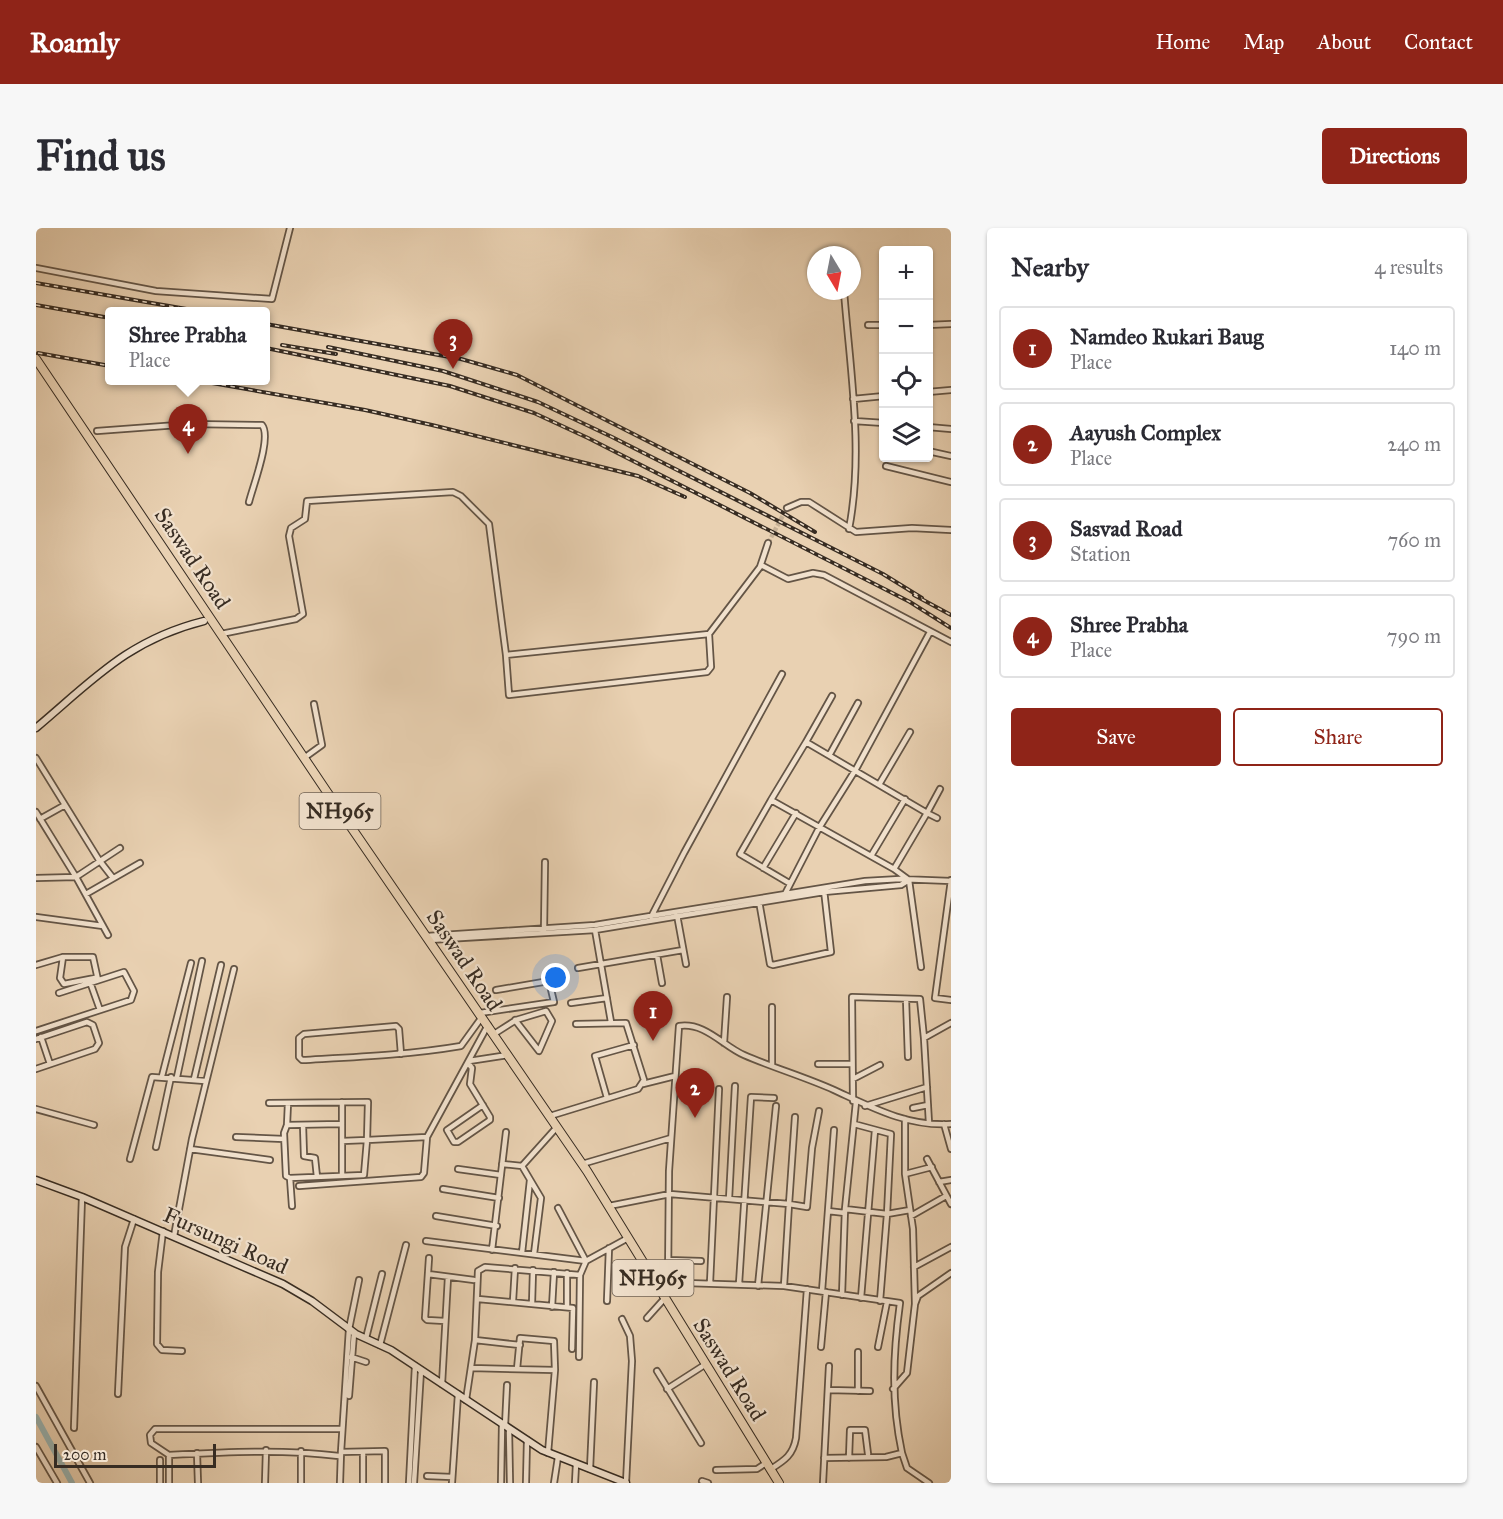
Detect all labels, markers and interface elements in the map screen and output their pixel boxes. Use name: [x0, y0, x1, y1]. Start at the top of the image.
text: Roamly: [30, 25, 119, 60]
text: Home: [1155, 29, 1210, 55]
text: Map: [1243, 29, 1284, 55]
text: About: [1317, 29, 1371, 55]
text: Contact: [1404, 29, 1473, 55]
button: Directions: [1322, 128, 1467, 184]
text: Find us: [36, 130, 166, 182]
north arrow: [807, 246, 861, 300]
map controls: [879, 246, 933, 462]
button: +: [879, 246, 933, 300]
text: Nearby: [1011, 251, 1089, 283]
text: 4 results: [1374, 255, 1443, 279]
button: −: [879, 300, 933, 354]
popup: [105, 307, 270, 385]
pin: 3: [434, 320, 472, 369]
text: Shree Prabha: [128, 321, 247, 348]
text: Namdeo Rukari Baug: [1070, 323, 1263, 350]
text: 1: [1029, 336, 1036, 360]
text: 140 m: [1389, 336, 1441, 360]
text: Place: [128, 348, 171, 372]
text: Place: [1070, 350, 1112, 374]
button: locate: [879, 354, 933, 408]
pin: 4: [168, 404, 208, 454]
button: layers: [879, 408, 933, 462]
text: Aayush Complex: [1070, 419, 1221, 446]
text: 2: [1028, 432, 1037, 456]
text: 240 m: [1387, 432, 1441, 456]
text: Place: [1070, 446, 1112, 470]
street label: Saswad Road: [149, 503, 236, 614]
text: Sasvad Road: [1070, 515, 1182, 542]
text: 3: [1029, 528, 1037, 552]
text: 760 m: [1387, 528, 1441, 552]
text: Station: [1070, 542, 1131, 566]
text: Shree Prabha: [1070, 611, 1188, 638]
text: 4: [1027, 624, 1038, 648]
text: 790 m: [1387, 624, 1441, 648]
text: Place: [1070, 638, 1112, 662]
button: Save: [1011, 708, 1221, 766]
button: Share: [1233, 708, 1443, 766]
road number: NH965: [300, 793, 380, 829]
street label: Saswad Road: [421, 905, 508, 1016]
your location: [541, 963, 570, 992]
pin: 1: [634, 992, 672, 1041]
pin: 2: [676, 1068, 714, 1118]
street label: Fursungi Road: [159, 1201, 292, 1280]
road number: NH965: [612, 1260, 694, 1296]
street label: Saswad Road: [687, 1313, 772, 1426]
scale bar: [54, 1441, 216, 1468]
text: 200 m: [63, 1445, 106, 1464]

